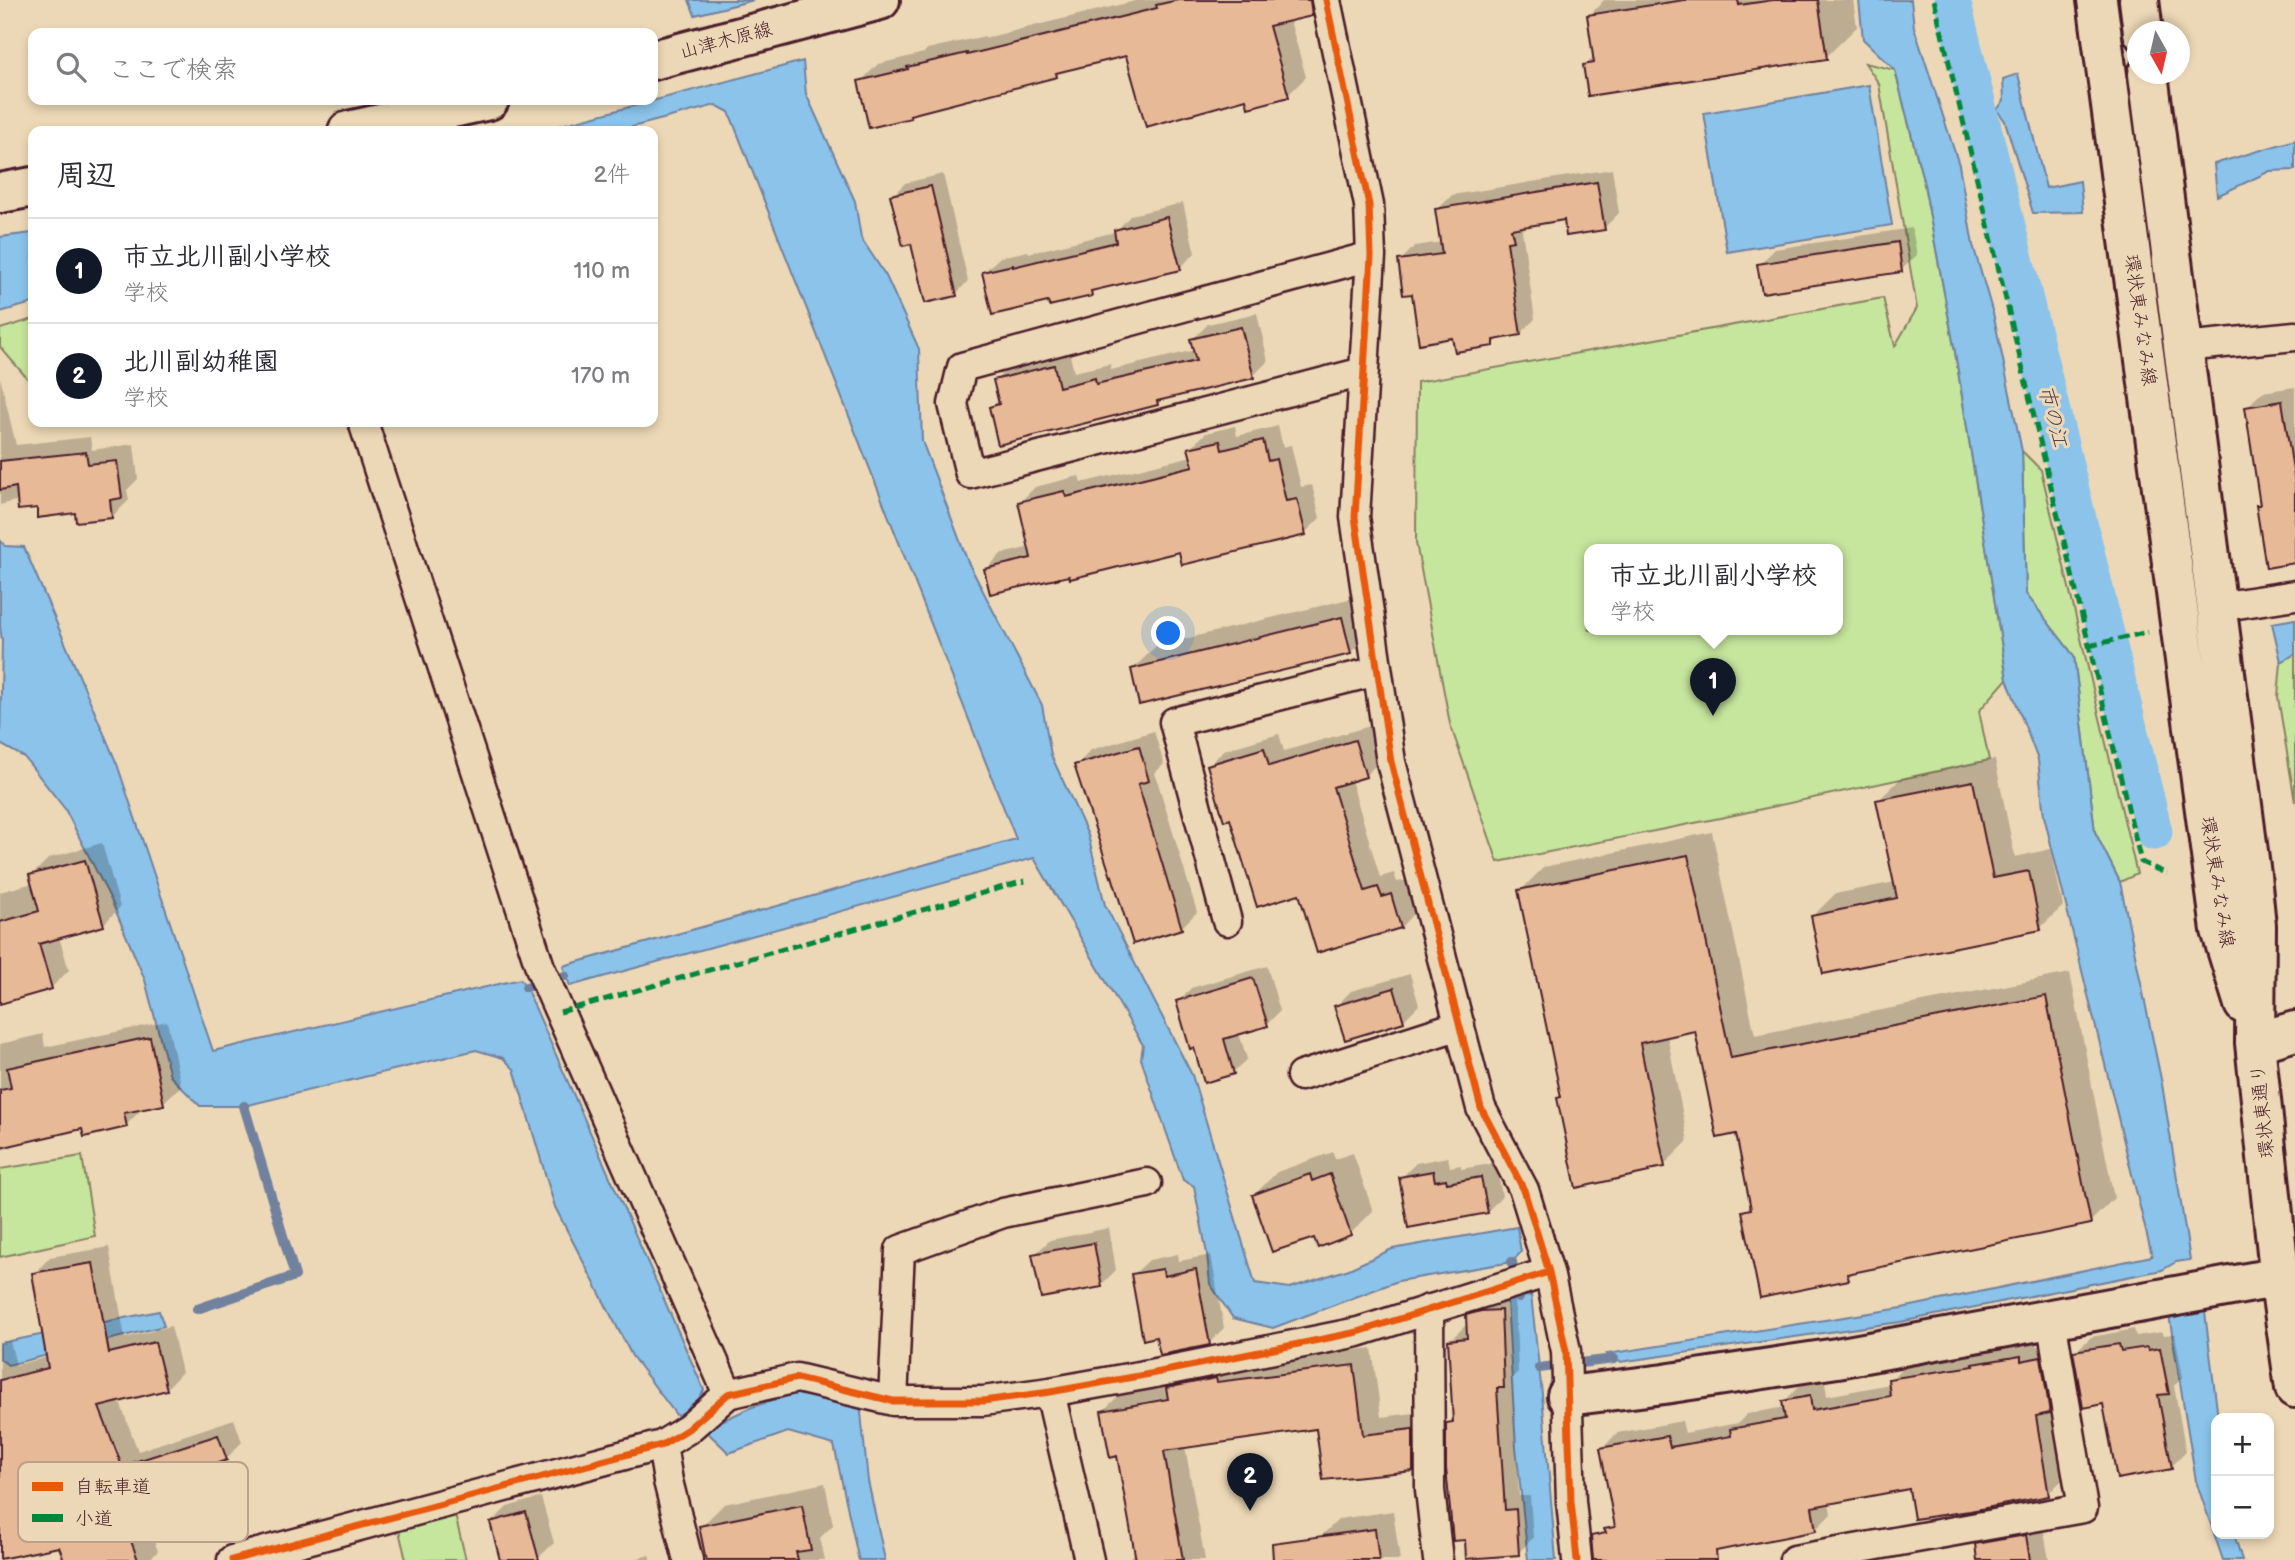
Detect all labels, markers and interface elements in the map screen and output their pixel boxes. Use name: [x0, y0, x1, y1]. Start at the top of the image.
street label: 山津木原線: [677, 18, 775, 64]
north arrow: [2127, 21, 2190, 84]
search box: [28, 28, 658, 105]
icon: search: [52, 48, 90, 86]
text: ここで検索: [108, 55, 238, 86]
text: 周辺: [56, 158, 116, 194]
text: 2件: [593, 161, 630, 189]
text: 市立北川副小学校: [123, 242, 331, 273]
street label: 環状東みなみ線: [2119, 253, 2161, 387]
text: 1: [74, 257, 84, 285]
text: 110 m: [573, 257, 630, 285]
text: 学校: [123, 279, 169, 307]
text: 北川副幼稚園: [123, 347, 279, 378]
text: 2: [72, 362, 86, 390]
text: 170 m: [571, 362, 630, 390]
water label: 市の江: [2033, 382, 2073, 451]
text: 学校: [123, 384, 169, 412]
popup: [1584, 544, 1843, 635]
text: 市立北川副小学校: [1609, 561, 1818, 592]
text: 学校: [1609, 598, 1655, 626]
your location: [1151, 616, 1185, 650]
pin: 1: [1690, 658, 1736, 716]
street label: 環状東みなみ線: [2195, 815, 2239, 949]
street label: 環状東通り: [2247, 1063, 2279, 1159]
map controls: [2211, 1413, 2274, 1539]
button: +: [2211, 1413, 2274, 1476]
pin: 2: [1227, 1453, 1273, 1511]
legend: [18, 1462, 248, 1542]
text: 自転車道: [75, 1476, 151, 1499]
button: −: [2211, 1476, 2274, 1539]
text: 小道: [75, 1508, 113, 1531]

